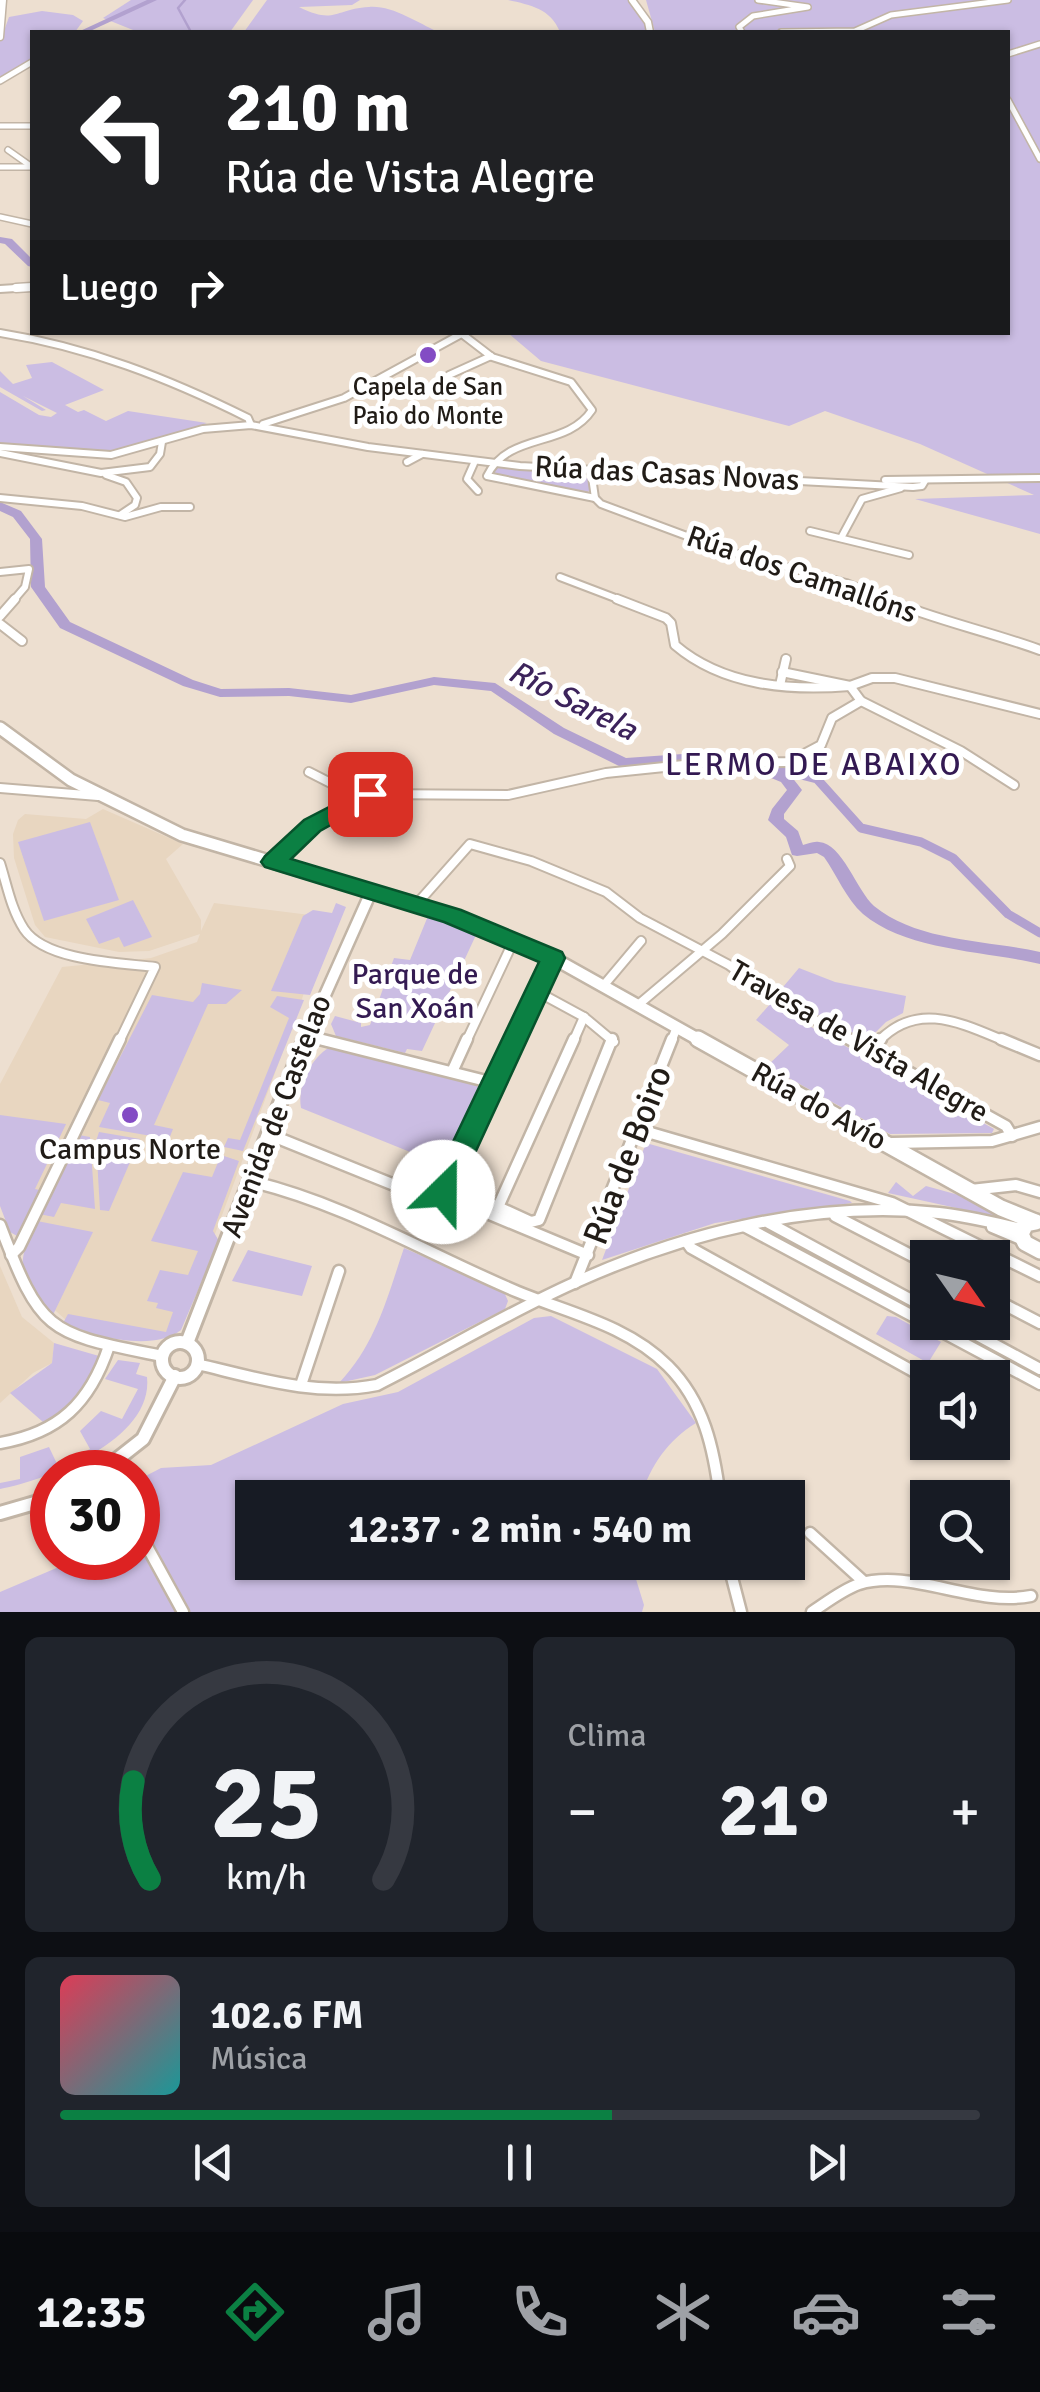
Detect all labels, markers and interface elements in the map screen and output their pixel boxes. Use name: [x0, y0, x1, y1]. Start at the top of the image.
text: 210 m: [225, 64, 410, 150]
icon: left: [60, 70, 190, 200]
text: Rúa de Vista Alegre: [225, 150, 595, 205]
icon: right: [178, 260, 233, 315]
text: Luego: [60, 264, 158, 311]
marker: Capela de San Paio do Monte: [417, 344, 439, 366]
place label: Capela de San Paio do Monte: [352, 371, 504, 431]
street label: Rúa das Casas Novas: [534, 448, 800, 499]
street label: Rúa dos Camallóns: [682, 518, 922, 631]
water label: Río Sarela: [502, 652, 644, 750]
district label: LERMO DE ABAIXO: [665, 745, 963, 784]
pin: [328, 752, 413, 837]
icon: arrive: [343, 767, 398, 822]
street label: Travesa de Vista Alegre: [723, 952, 995, 1131]
park label: Parque de San Xoán: [351, 956, 479, 1027]
street label: Avenida de Castelao: [213, 990, 340, 1243]
street label: Rúa do Avío: [745, 1054, 893, 1159]
street label: Rúa de Boiro: [574, 1060, 681, 1251]
marker: Campus Norte: [119, 1104, 141, 1126]
place label: Campus Norte: [39, 1131, 221, 1168]
position arrow: [391, 1140, 495, 1244]
north arrow: [910, 1240, 1010, 1340]
map controls: [910, 1240, 1010, 1580]
button: sound: [910, 1360, 1010, 1460]
speed limit sign: 30: [30, 1450, 160, 1580]
button: search: [910, 1480, 1010, 1580]
text: 12:37 · 2 min · 540 m: [348, 1506, 692, 1553]
text: Clima: [568, 1716, 646, 1755]
text: 25: [210, 1739, 322, 1867]
text: 21°: [718, 1764, 829, 1857]
text: −: [568, 1778, 597, 1846]
text: +: [950, 1778, 980, 1846]
text: km/h: [226, 1855, 307, 1899]
text: 102.6 FM: [210, 1992, 363, 2039]
text: Música: [210, 2039, 307, 2078]
icon: previous: [186, 2135, 241, 2190]
icon: pause: [492, 2135, 547, 2190]
icon: next: [799, 2135, 854, 2190]
icon: directions: [220, 2277, 290, 2347]
icon: music: [362, 2277, 432, 2347]
icon: phone: [505, 2277, 575, 2347]
icon: climate: [648, 2277, 718, 2347]
icon: car: [791, 2277, 861, 2347]
icon: filters: [934, 2277, 1004, 2347]
text: 12:35: [36, 2285, 147, 2340]

